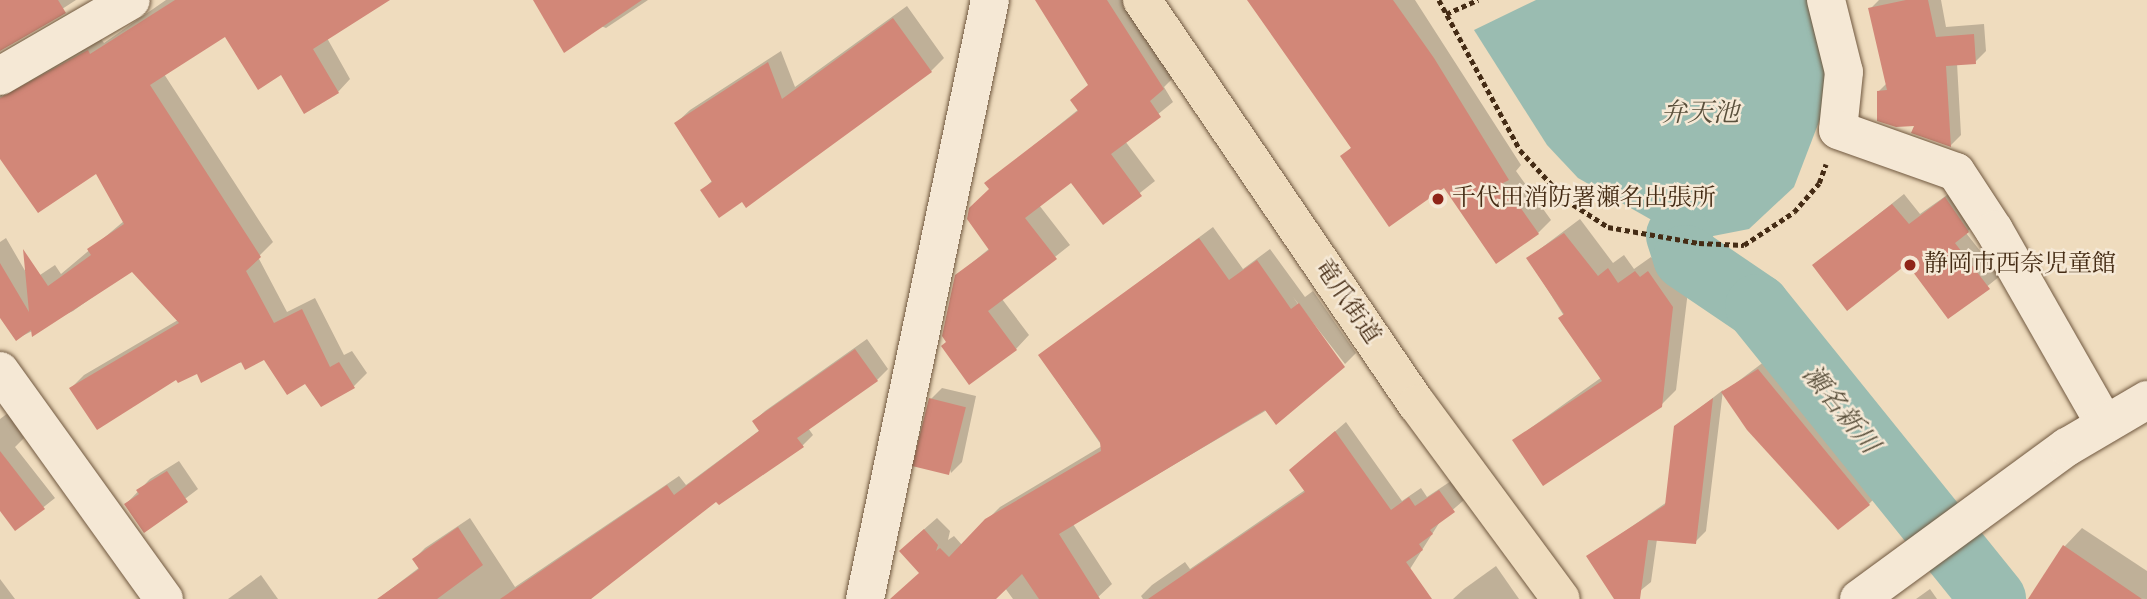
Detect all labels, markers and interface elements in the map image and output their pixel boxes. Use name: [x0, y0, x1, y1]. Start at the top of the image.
water label: 弁天池: [1661, 98, 1739, 130]
place label: 千代田消防署瀬名出張所: [1452, 185, 1716, 213]
marker: 千代田消防署瀬名出張所: [1430, 191, 1446, 207]
place label: 静岡市西奈児童館: [1924, 251, 2116, 279]
street label: 竜爪街道: [1308, 254, 1386, 350]
marker: 静岡市西奈児童館: [1902, 257, 1918, 273]
water label: 瀬名新川: [1795, 360, 1885, 460]

